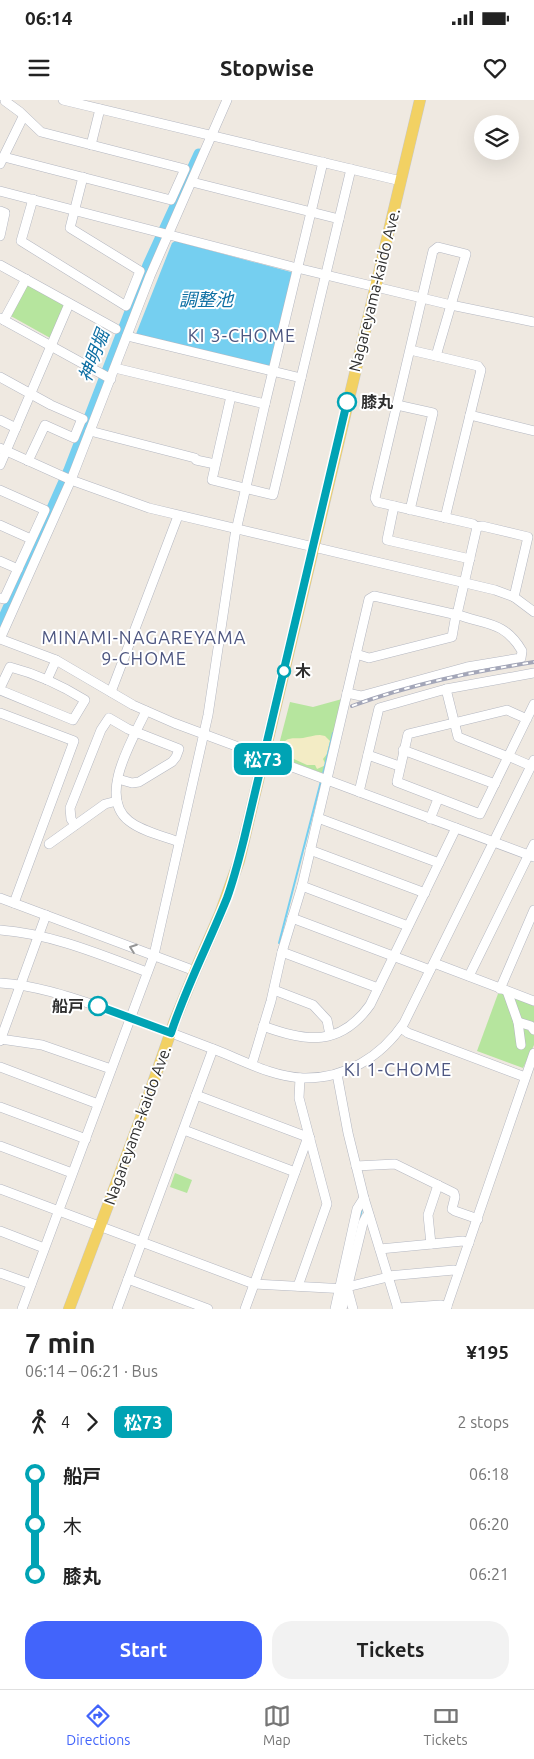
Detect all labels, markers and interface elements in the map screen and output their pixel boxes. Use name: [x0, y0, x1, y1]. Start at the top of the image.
text: 06:14: [25, 7, 73, 29]
icon: menu: [25, 54, 53, 82]
icon: heart: [481, 54, 509, 82]
text: Stopwise: [220, 55, 314, 80]
map controls: [474, 115, 519, 160]
button: layers: [474, 115, 519, 160]
street label: Nagareyama-kaido Ave.: [345, 206, 403, 374]
water label: 調整池: [179, 289, 235, 309]
water label: 神明堀: [74, 324, 113, 384]
district label: KI 3-CHOME: [188, 325, 296, 345]
marker: 膝丸: [337, 392, 357, 412]
place label: 膝丸: [361, 393, 393, 411]
district label: MINAMI-NAGAREYAMA 9-CHOME: [42, 627, 246, 668]
place label: 木: [295, 662, 311, 680]
marker: 木: [277, 664, 291, 678]
line badge: 松73: [234, 743, 292, 775]
text: 松73: [244, 749, 282, 769]
one-way arrow: [129, 943, 137, 953]
marker: 船戸: [88, 996, 108, 1016]
place label: 船戸: [52, 997, 84, 1015]
street label: Nagareyama-kaido Ave.: [100, 1043, 174, 1207]
district label: KI 1-CHOME: [344, 1059, 452, 1079]
text: 7 min: [25, 1327, 96, 1358]
text: ¥195: [466, 1341, 509, 1363]
text: 06:14 – 06:21 · Bus: [25, 1362, 158, 1380]
icon: walk: [25, 1408, 53, 1436]
icon: forward: [78, 1408, 106, 1436]
text: 松73: [124, 1412, 162, 1432]
text: 4: [61, 1413, 70, 1431]
text: 2 stops: [457, 1413, 509, 1431]
text: 船戸: [63, 1465, 101, 1487]
text: 06:18: [469, 1465, 509, 1483]
text: 木: [63, 1515, 82, 1537]
text: 06:20: [469, 1515, 509, 1533]
text: 膝丸: [63, 1565, 101, 1587]
text: 06:21: [469, 1565, 509, 1583]
button: Start: [25, 1621, 262, 1679]
button: Tickets: [272, 1621, 509, 1679]
tab: Directions: [66, 1702, 130, 1748]
tab: Map: [263, 1702, 291, 1748]
tab: Tickets: [424, 1702, 468, 1748]

